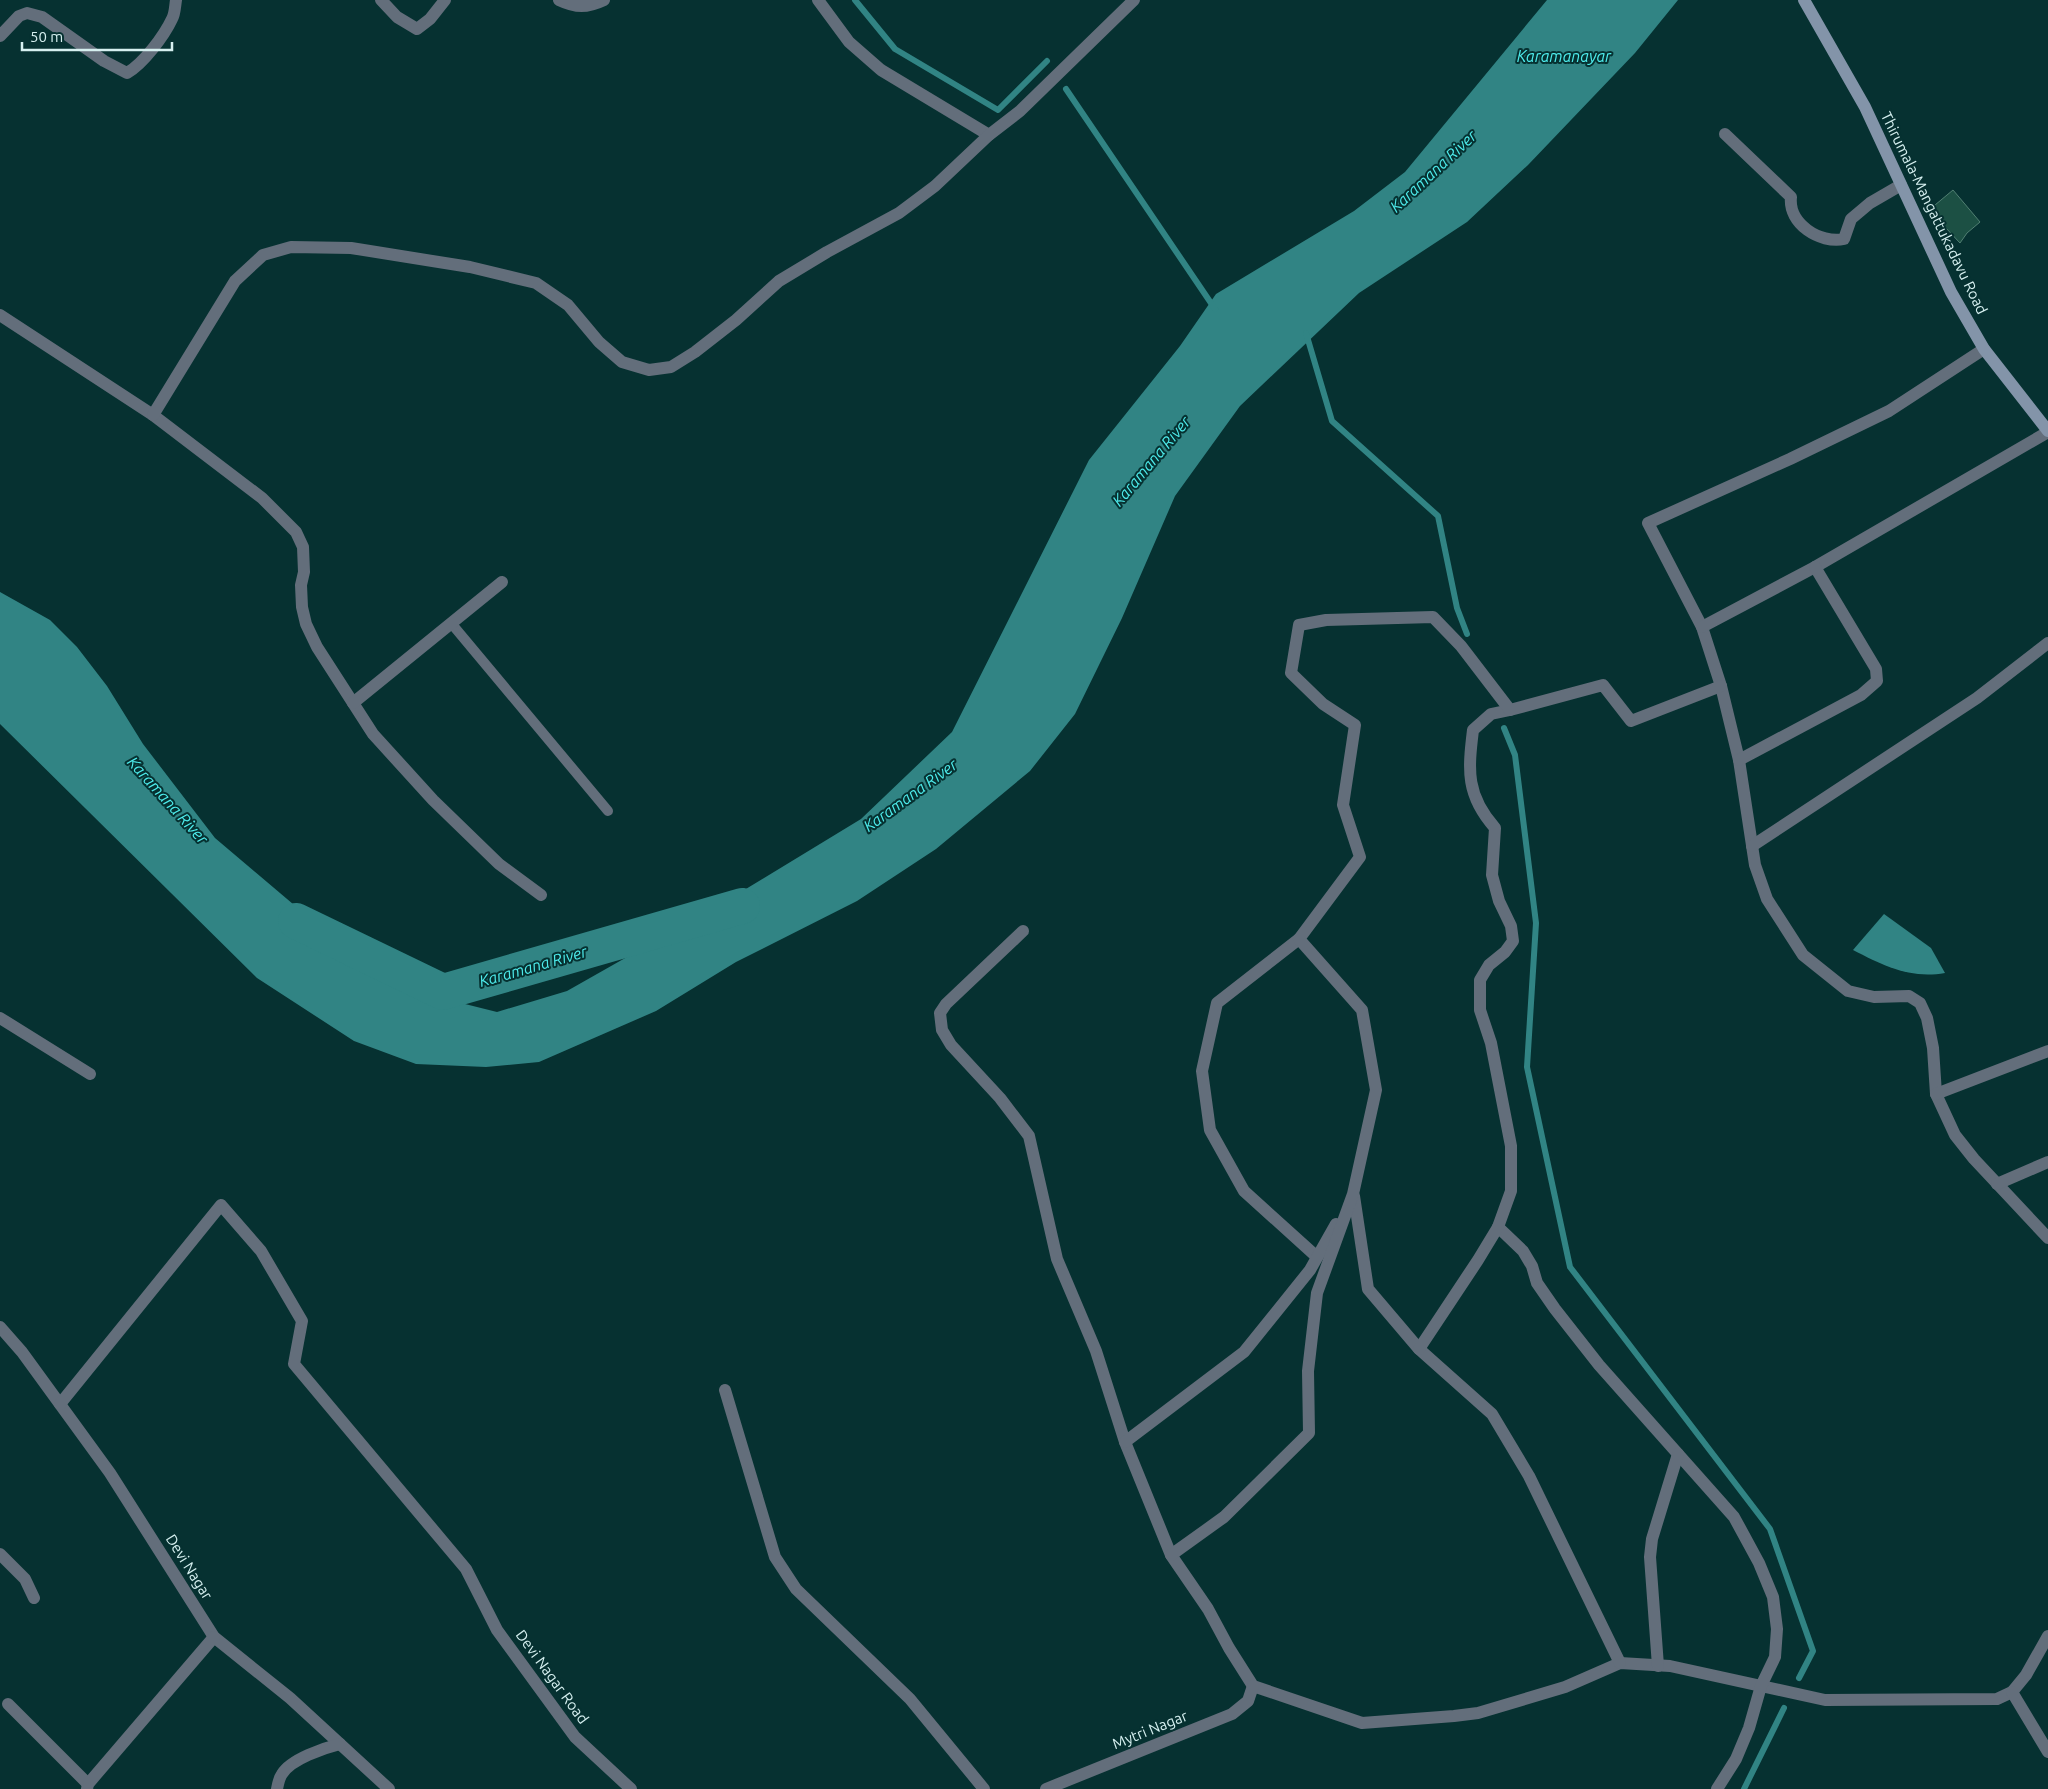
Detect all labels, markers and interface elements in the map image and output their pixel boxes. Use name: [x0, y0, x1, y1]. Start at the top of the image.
scale bar: [22, 20, 172, 52]
text: 50 m: [30, 28, 63, 45]
water label: Karamanayar: [1517, 47, 1612, 65]
street label: Thirumala-Mangattukadavu Road: [1878, 109, 1991, 317]
water label: Karamana River: [1386, 126, 1481, 216]
water label: Karamana River: [1108, 412, 1194, 509]
water label: Karamana River: [124, 753, 213, 848]
water label: Karamana River: [860, 754, 961, 835]
water label: Karamana River: [477, 942, 590, 990]
street label: Devi Nagar: [163, 1531, 216, 1603]
street label: Devi Nagar Road: [513, 1627, 592, 1727]
street label: Mytri Nagar: [1110, 1707, 1190, 1752]

